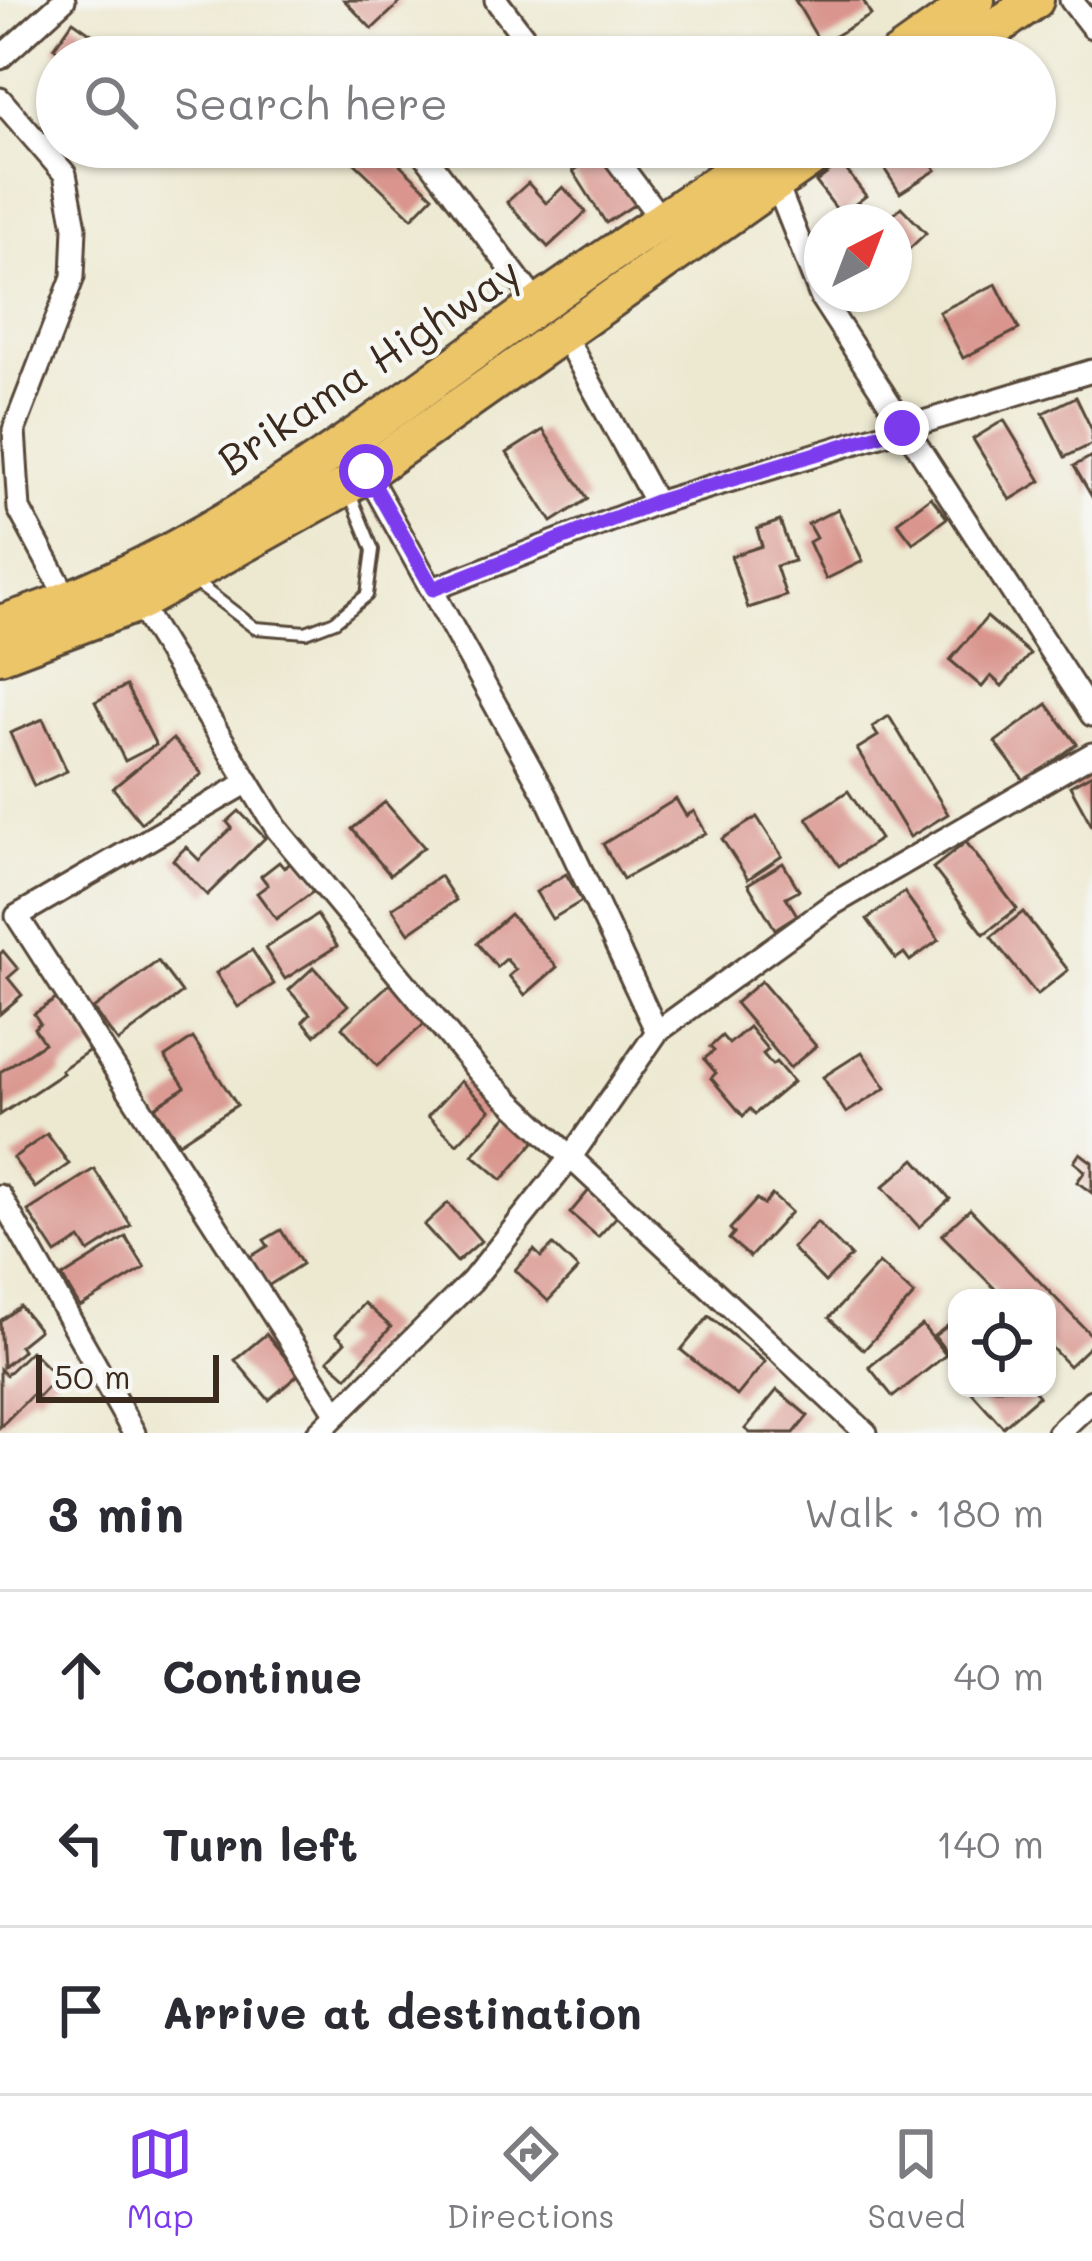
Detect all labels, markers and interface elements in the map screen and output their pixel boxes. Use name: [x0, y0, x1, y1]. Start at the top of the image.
search box: [36, 36, 1056, 168]
icon: search: [78, 69, 144, 135]
text: Search here: [174, 73, 448, 131]
north arrow: [804, 204, 912, 312]
street label: Brikama Highway: [206, 243, 530, 486]
route end: [875, 401, 929, 455]
route start: [339, 444, 393, 498]
map controls: [948, 1289, 1056, 1397]
button: locate: [948, 1289, 1056, 1397]
scale bar: [36, 1349, 219, 1402]
text: 50 m: [54, 1354, 130, 1397]
text: 3 min: [48, 1478, 184, 1545]
text: Walk · 180 m: [804, 1486, 1044, 1537]
icon: ahead: [48, 1642, 114, 1708]
text: Continue: [162, 1646, 362, 1704]
text: 40 m: [953, 1649, 1044, 1700]
icon: left: [48, 1810, 114, 1876]
text: Turn left: [162, 1814, 358, 1872]
text: 140 m: [936, 1817, 1044, 1868]
icon: arrive: [48, 1978, 114, 2044]
text: Arrive at destination: [162, 1982, 642, 2040]
tab: Map: [127, 2121, 194, 2236]
tab: Directions: [447, 2121, 614, 2236]
tab: Saved: [868, 2121, 965, 2236]

